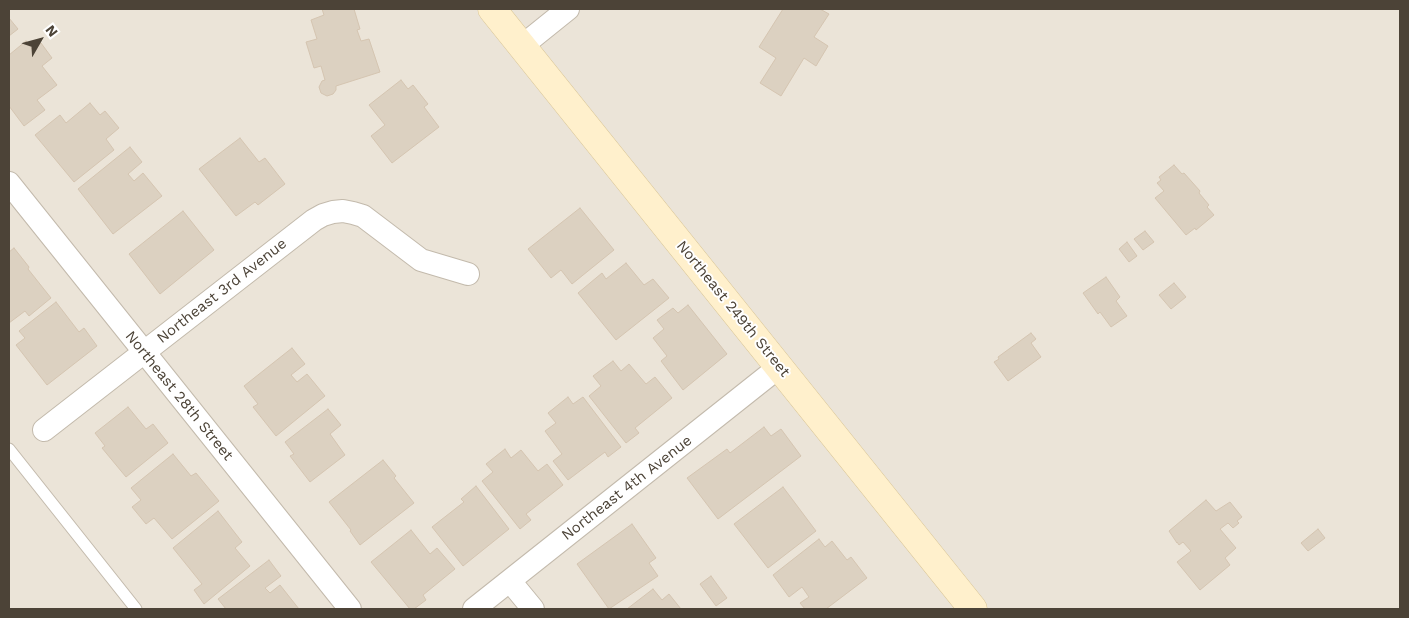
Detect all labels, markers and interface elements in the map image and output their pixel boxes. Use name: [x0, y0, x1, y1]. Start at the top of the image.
north arrow: [15, 15, 65, 65]
text: N: [42, 22, 61, 40]
street label: Northeast 3rd Avenue: [154, 235, 290, 347]
street label: Northeast 249th Street: [672, 237, 794, 381]
street label: Northeast 28th Street: [121, 328, 237, 464]
street label: Northeast 4th Avenue: [558, 432, 696, 544]

